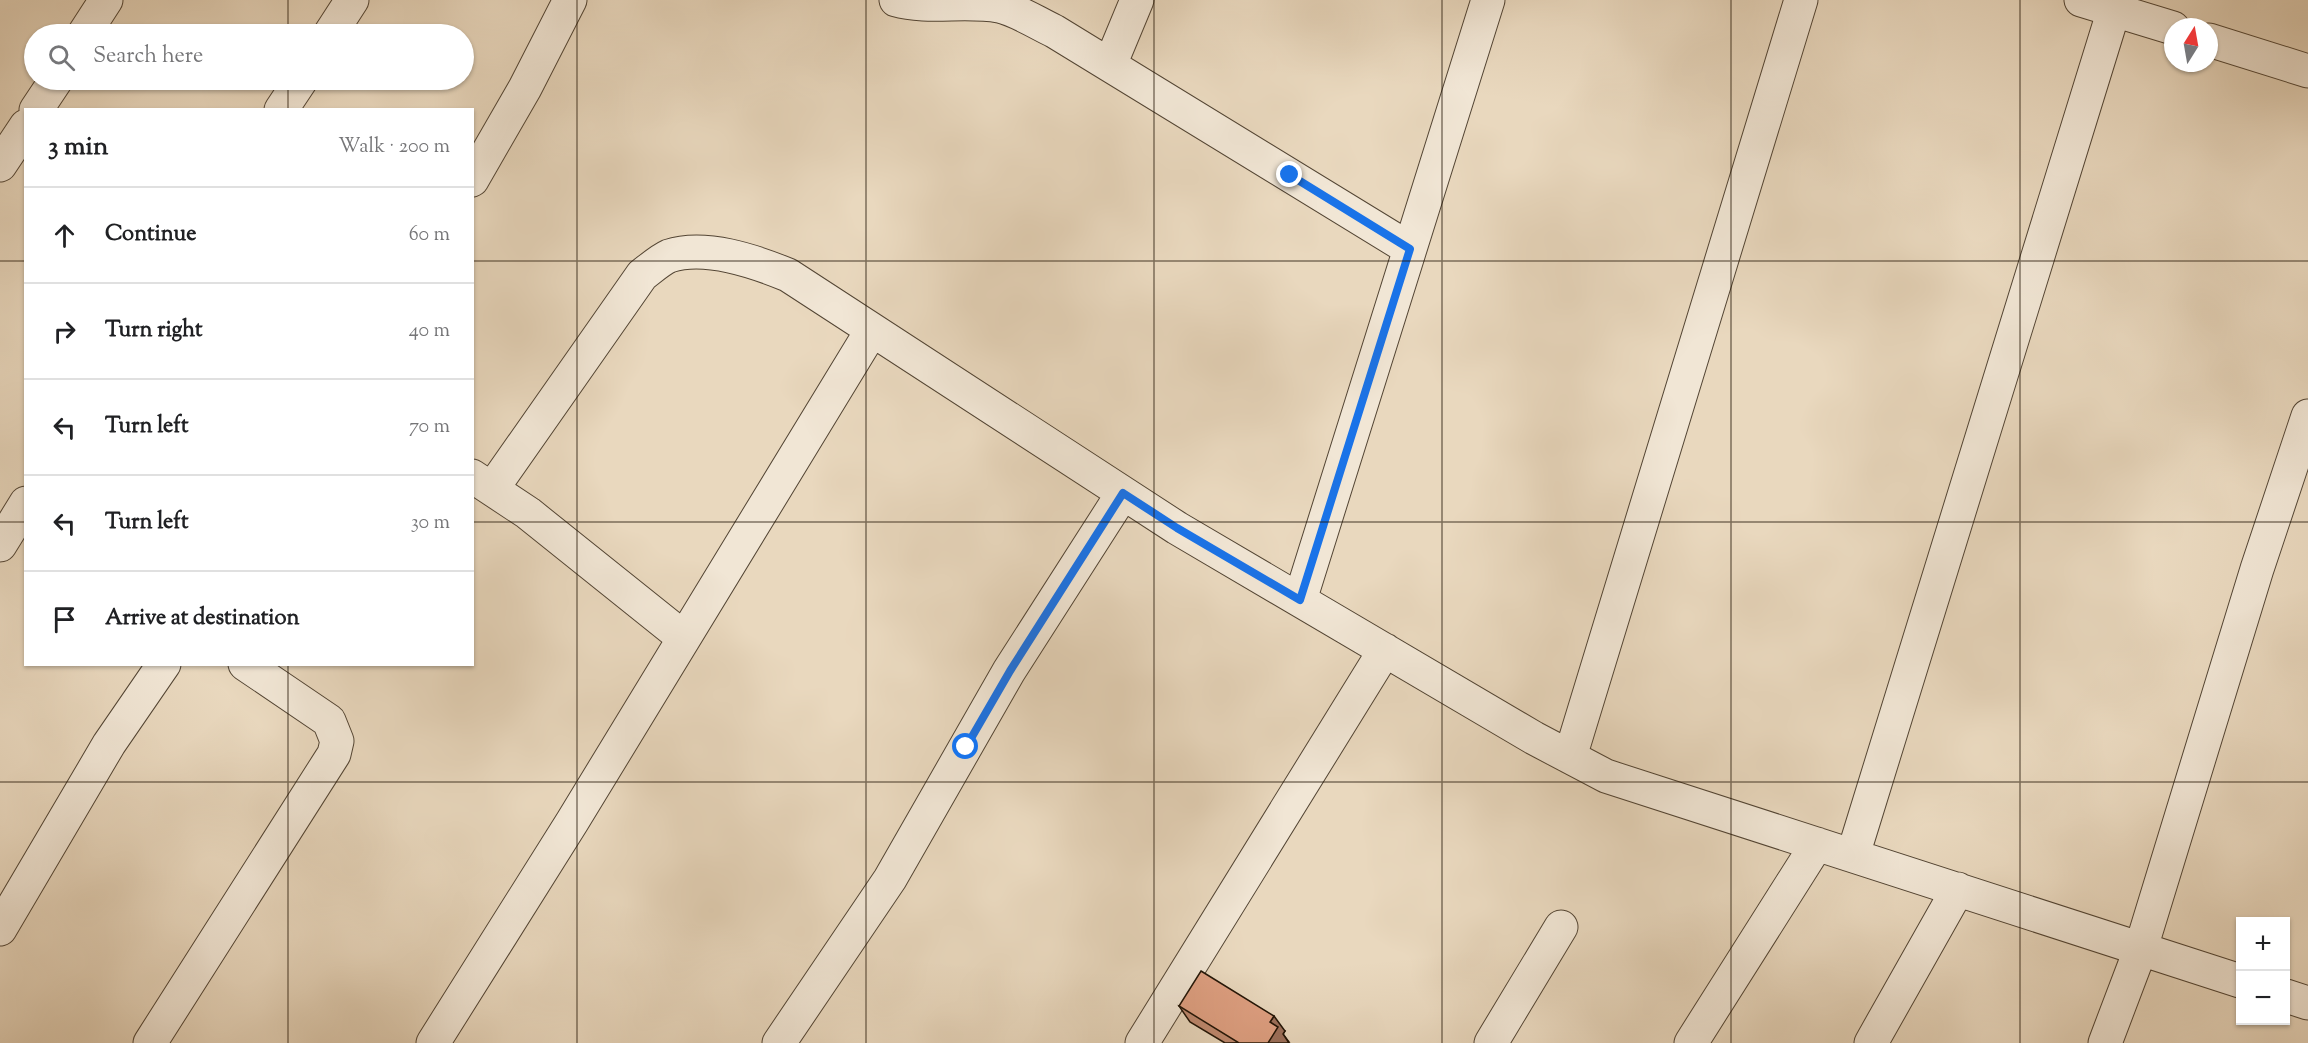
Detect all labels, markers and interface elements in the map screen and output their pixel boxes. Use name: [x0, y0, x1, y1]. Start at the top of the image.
north arrow: [2164, 18, 2218, 72]
search box: [24, 24, 474, 90]
icon: search: [45, 41, 78, 74]
text: Search here: [93, 41, 203, 73]
text: 3 min: [48, 129, 108, 166]
text: Walk · 200 m: [338, 133, 450, 162]
route end: [1276, 161, 1302, 187]
icon: ahead: [48, 219, 81, 252]
text: Continue: [105, 219, 196, 251]
text: 60 m: [409, 221, 450, 250]
icon: right: [48, 315, 81, 348]
text: Turn right: [105, 315, 202, 347]
text: 40 m: [409, 317, 450, 346]
icon: left: [48, 411, 81, 444]
text: Turn left: [105, 411, 188, 443]
text: 70 m: [409, 413, 450, 442]
icon: left: [48, 507, 81, 540]
text: Turn left: [105, 507, 188, 539]
text: 30 m: [411, 509, 450, 538]
icon: arrive: [48, 603, 81, 636]
text: Arrive at destination: [105, 603, 300, 635]
route start: [952, 733, 978, 759]
map controls: [2236, 917, 2290, 1025]
button: +: [2236, 917, 2290, 971]
button: −: [2236, 971, 2290, 1025]

